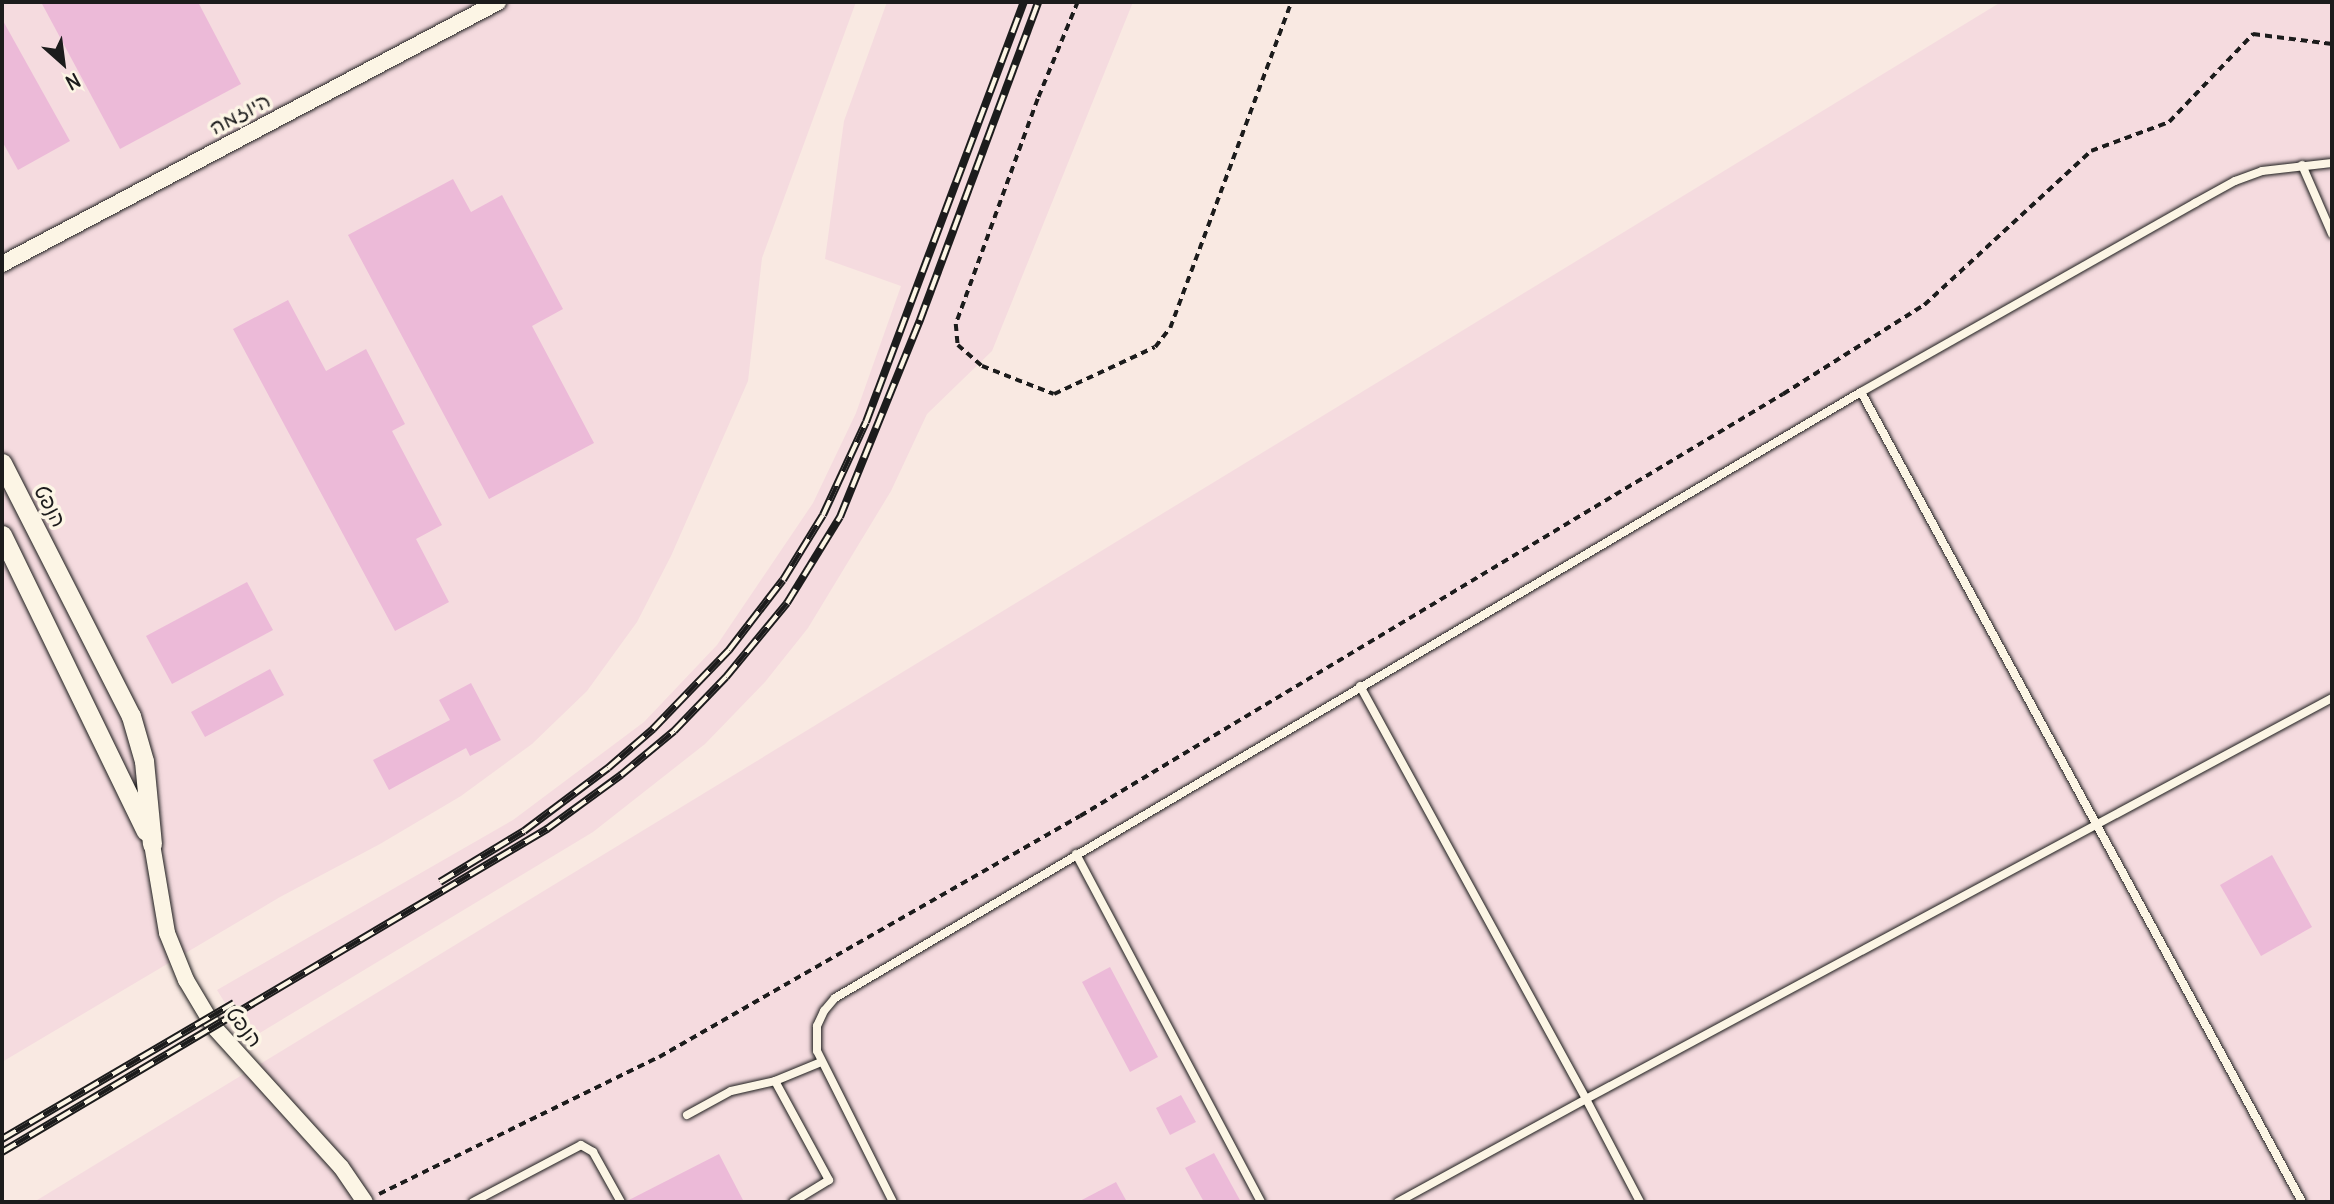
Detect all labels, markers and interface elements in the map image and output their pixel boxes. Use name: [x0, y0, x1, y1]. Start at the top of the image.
north arrow: [28, 28, 98, 98]
text: N: [61, 68, 84, 95]
street label: היוזמה: [205, 88, 275, 140]
street label: הנפט: [28, 481, 72, 531]
street label: הנפט: [220, 1002, 268, 1052]

